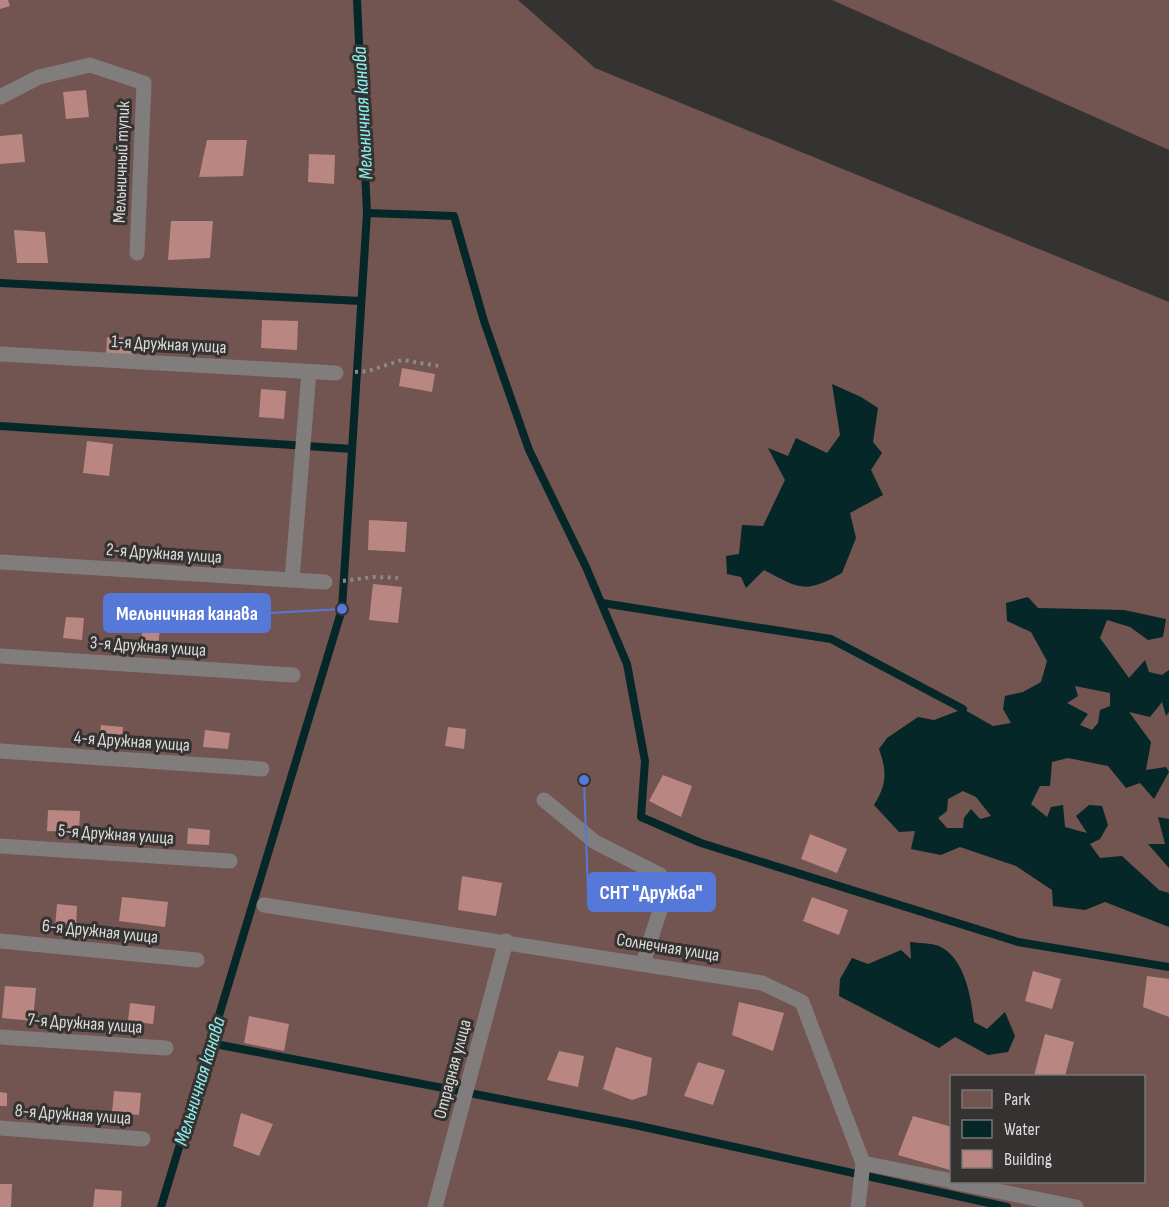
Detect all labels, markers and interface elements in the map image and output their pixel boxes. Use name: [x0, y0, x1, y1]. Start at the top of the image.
water label: Мельничная канава: [348, 46, 378, 180]
street label: Мельничный тупик: [109, 100, 134, 223]
street label: 1-я Дружная улица: [111, 331, 227, 358]
street label: 2-я Дружная улица: [105, 539, 223, 568]
callout: Мельничная канава: [104, 594, 270, 632]
text: Мельничная канава: [116, 602, 258, 626]
street label: 3-я Дружная улица: [89, 632, 207, 661]
street label: 4-я Дружная улица: [73, 727, 191, 756]
street label: 5-я Дружная улица: [57, 820, 175, 849]
callout: СНТ "Дружба": [588, 873, 715, 911]
text: СНТ "Дружба": [600, 881, 703, 905]
street label: 6-я Дружная улица: [41, 915, 159, 948]
street label: Солнечная улица: [615, 929, 721, 966]
street label: 7-я Дружная улица: [27, 1009, 143, 1038]
water label: Мельничная канава: [169, 1014, 231, 1148]
street label: Отрадная улица: [429, 1017, 476, 1121]
legend: [950, 1075, 1145, 1183]
text: Park: [1004, 1089, 1030, 1110]
street label: 8-я Дружная улица: [14, 1100, 132, 1129]
text: Water: [1004, 1119, 1040, 1140]
text: Building: [1004, 1149, 1052, 1170]

